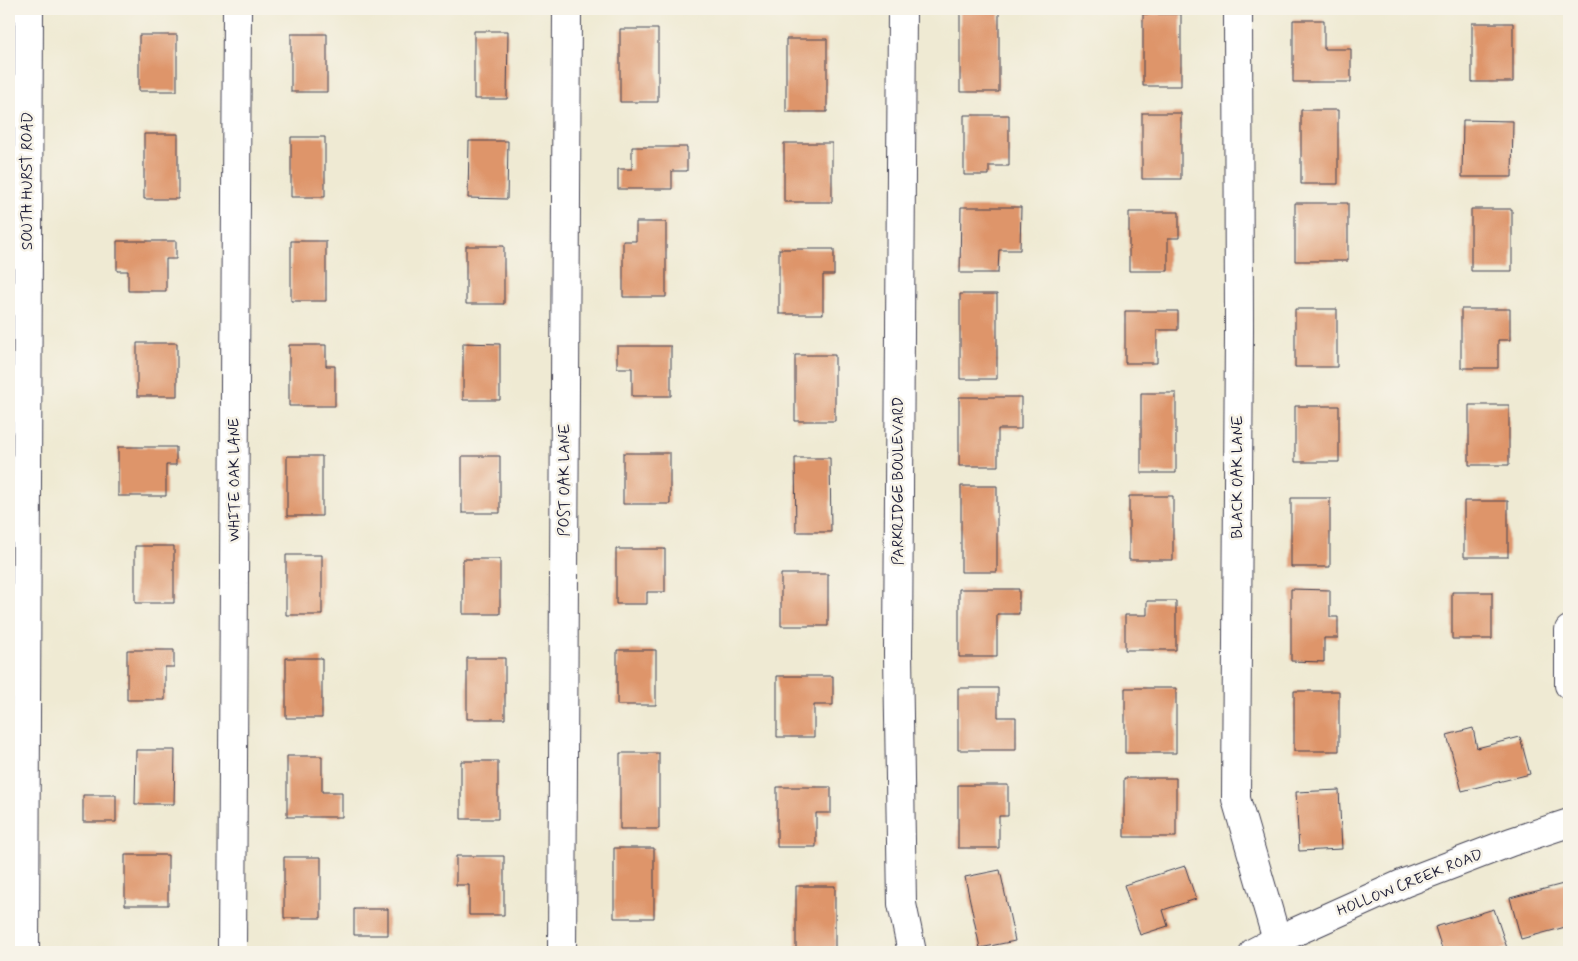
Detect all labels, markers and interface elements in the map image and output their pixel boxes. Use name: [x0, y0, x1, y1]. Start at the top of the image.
street label: SOUTH HURST ROAD: [18, 112, 38, 250]
street label: PARKRIDGE BOULEVARD: [889, 397, 909, 565]
street label: BLACK OAK LANE: [1228, 415, 1248, 539]
street label: WHITE OAK LANE: [225, 418, 245, 542]
street label: POST OAK LANE: [555, 423, 575, 536]
street label: HOLLOW CREEK ROAD: [1334, 845, 1486, 921]

